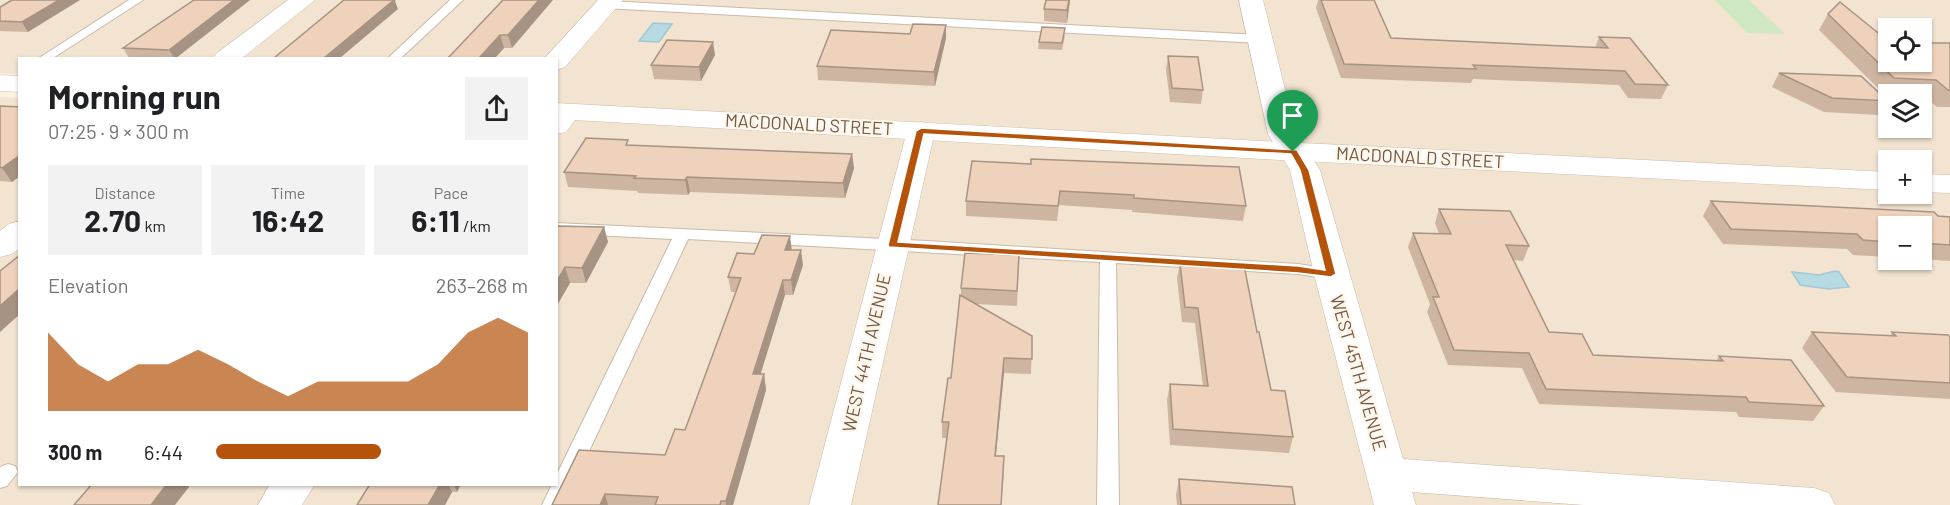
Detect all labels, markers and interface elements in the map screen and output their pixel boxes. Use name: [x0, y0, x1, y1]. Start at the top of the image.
map controls: [1878, 18, 1932, 270]
button: locate: [1878, 18, 1932, 72]
text: Morning run: [48, 76, 221, 116]
button: share: [465, 77, 528, 140]
button: layers: [1878, 84, 1932, 138]
pin: [1267, 90, 1318, 152]
icon: arrive: [1276, 99, 1309, 132]
street label: MACDONALD STREET: [724, 109, 894, 139]
text: 07:25 · 9 × 300 m: [48, 119, 189, 143]
street label: MACDONALD STREET: [1335, 142, 1505, 172]
button: +: [1878, 150, 1932, 204]
text: Distance: [95, 183, 155, 202]
text: Time: [271, 183, 305, 202]
text: Pace: [434, 183, 468, 202]
text: 2.70: [84, 202, 141, 238]
text: 16:42: [252, 202, 324, 238]
text: 6:11: [411, 202, 460, 238]
text: km: [141, 216, 166, 235]
text: /km: [460, 216, 491, 235]
button: −: [1878, 216, 1932, 270]
street label: WEST 44TH AVENUE: [837, 271, 895, 434]
text: Elevation: [48, 273, 129, 297]
text: 263–268 m: [436, 273, 528, 297]
street label: WEST 45TH AVENUE: [1326, 292, 1392, 453]
text: 300 m: [48, 440, 102, 464]
text: 6:44: [144, 440, 183, 464]

